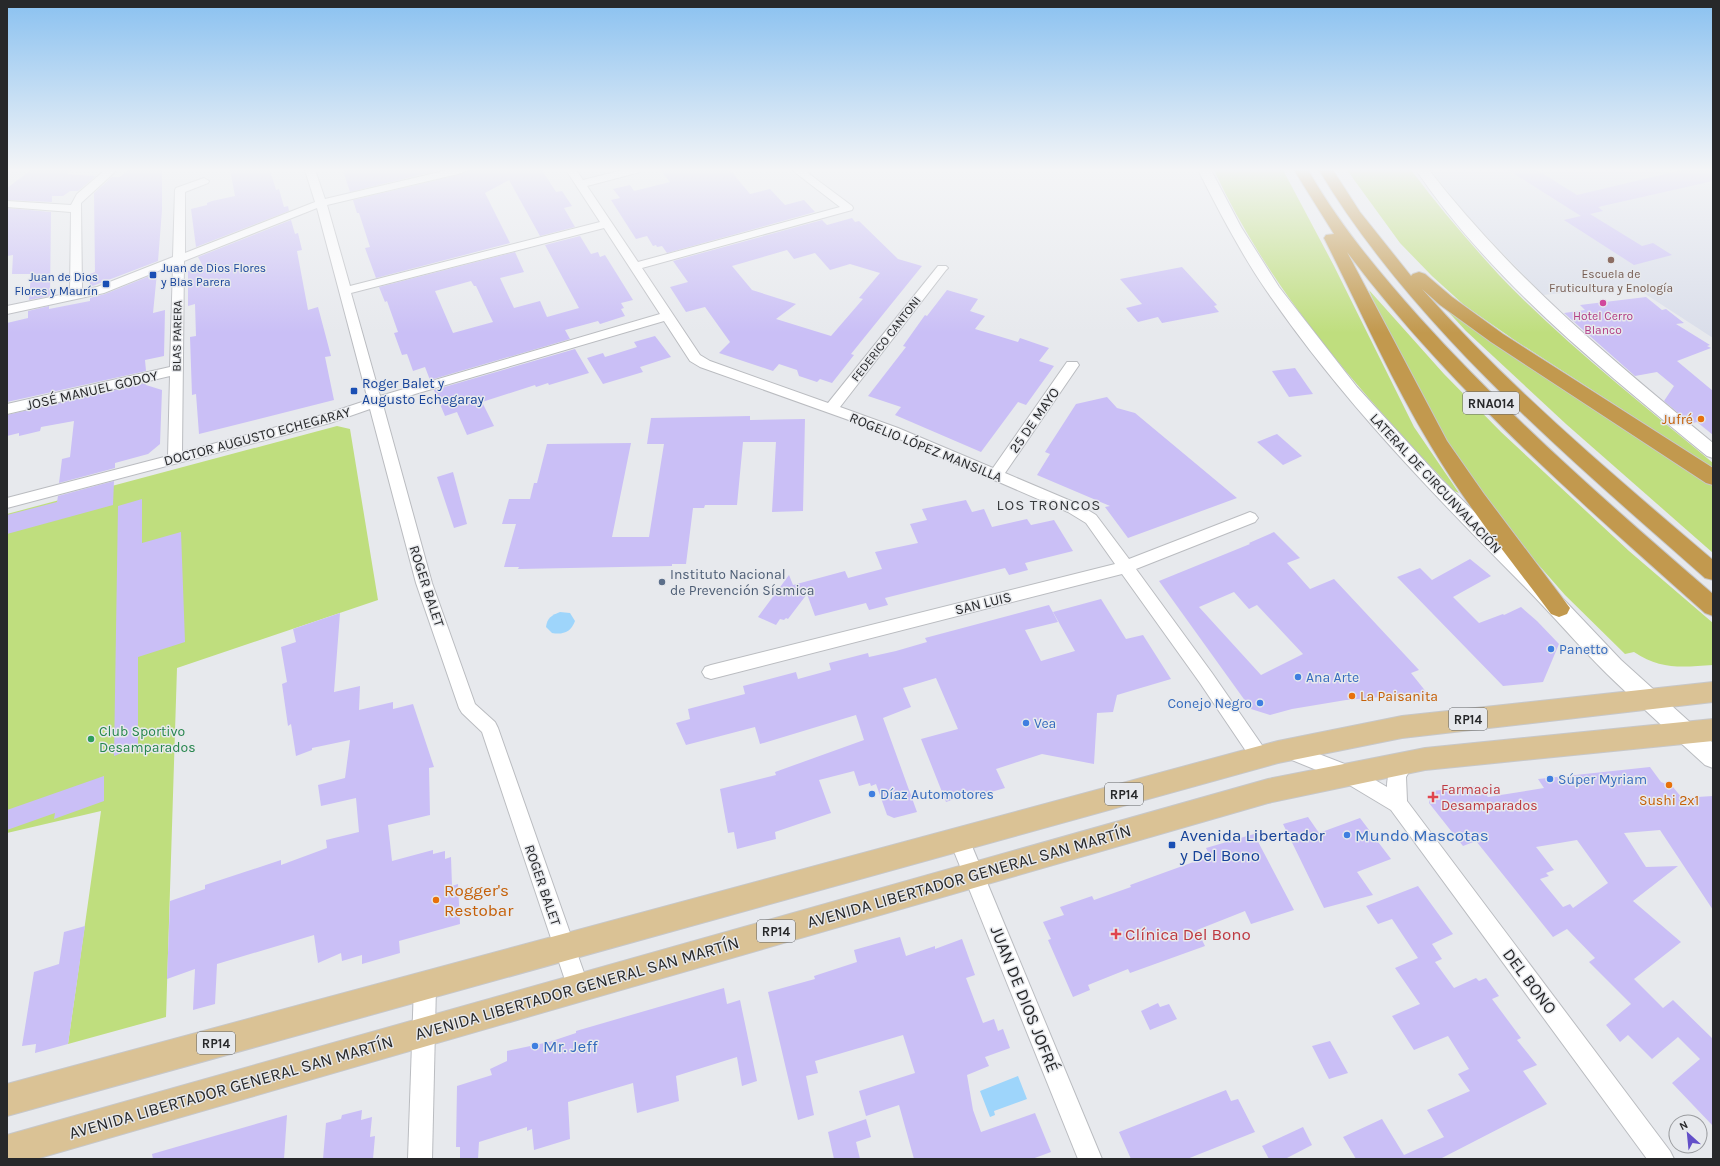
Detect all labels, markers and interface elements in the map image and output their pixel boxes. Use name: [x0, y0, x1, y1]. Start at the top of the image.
marker: Escuela de Fruticultura y Enología: [1606, 255, 1616, 265]
place label: Juan de Dios Flores y Blas Parera: [160, 261, 266, 289]
place label: Escuela de Fruticultura y Enología: [1549, 267, 1673, 295]
place label: Juan de Dios Flores y Maurín: [15, 270, 98, 298]
marker: Juan de Dios Flores y Blas Parera: [148, 270, 158, 280]
marker: Juan de Dios Flores y Maurín: [101, 279, 111, 289]
street label: FEDERICO CANTONI: [848, 294, 924, 384]
marker: Hotel Cerro Blanco: [1598, 298, 1608, 308]
street label: BLAS PARERA: [169, 300, 185, 372]
place label: Hotel Cerro Blanco: [1573, 309, 1633, 337]
street label: JOSÉ MANUEL GODOY: [24, 366, 160, 414]
place label: Roger Balet y Augusto Echegaray: [362, 375, 485, 408]
street label: 25 DE MAYO: [1006, 384, 1063, 456]
marker: Roger Balet y Augusto Echegaray: [349, 386, 359, 396]
road number: RNA014: [1463, 392, 1519, 414]
street label: DOCTOR AUGUSTO ECHEGARAY: [162, 403, 353, 470]
street label: ROGELIO LÓPEZ MANSILLA: [847, 409, 1005, 486]
street label: LATERAL DE CIRCUNVALACIÓN: [1366, 410, 1505, 557]
place label: Jufré: [1662, 411, 1693, 428]
marker: Jufré: [1696, 414, 1706, 424]
district label: LOS TRONCOS: [997, 496, 1101, 514]
street label: ROGER BALET: [405, 543, 448, 629]
place label: Instituto Nacional de Prevención Sísmica: [670, 566, 815, 599]
marker: Instituto Nacional de Prevención Sísmica: [657, 577, 667, 587]
street label: SAN LUIS: [953, 588, 1013, 619]
place label: Panetto: [1559, 641, 1608, 658]
marker: Panetto: [1546, 644, 1556, 654]
place label: Ana Arte: [1306, 669, 1359, 686]
marker: Ana Arte: [1293, 672, 1303, 682]
place label: La Paisanita: [1360, 688, 1438, 705]
marker: La Paisanita: [1347, 691, 1357, 701]
place label: Conejo Negro: [1167, 695, 1252, 712]
marker: Conejo Negro: [1255, 698, 1265, 708]
road number: RP14: [1449, 708, 1487, 730]
place label: Vea: [1034, 715, 1056, 732]
marker: Vea: [1021, 718, 1031, 728]
place label: Club Sportivo Desamparados: [99, 723, 196, 756]
marker: Club Sportivo Desamparados: [86, 734, 96, 744]
place label: Súper Myriam: [1558, 771, 1647, 788]
marker: Súper Myriam: [1545, 774, 1555, 784]
marker: Sushi 2x1: [1664, 780, 1674, 790]
place label: Farmacia Desamparados: [1441, 781, 1538, 814]
road number: RP14: [1105, 783, 1143, 805]
place label: Díaz Automotores: [880, 786, 994, 803]
marker: Díaz Automotores: [867, 789, 877, 799]
marker: Farmacia Desamparados: [1428, 792, 1438, 802]
place label: Sushi 2x1: [1639, 792, 1699, 809]
street label: AVENIDA LIBERTADOR GENERAL SAN MARTÍN: [805, 820, 1133, 932]
place label: Avenida Libertador y Del Bono: [1179, 825, 1326, 865]
place label: Mundo Mascotas: [1355, 825, 1489, 845]
marker: Mundo Mascotas: [1342, 830, 1352, 840]
marker: Avenida Libertador y Del Bono: [1167, 840, 1177, 850]
street label: ROGER BALET: [521, 842, 564, 928]
place label: Rogger's Restobar: [444, 880, 514, 920]
marker: Rogger's Restobar: [431, 895, 441, 905]
road number: RP14: [757, 920, 795, 942]
street label: JUAN DE DIOS JOFRÉ: [986, 923, 1064, 1075]
place label: Clínica Del Bono: [1125, 924, 1251, 944]
marker: Clínica Del Bono: [1110, 928, 1122, 940]
street label: AVENIDA LIBERTADOR GENERAL SAN MARTÍN: [413, 932, 741, 1044]
street label: DEL BONO: [1499, 944, 1561, 1018]
street label: AVENIDA LIBERTADOR GENERAL SAN MARTÍN: [67, 1031, 395, 1143]
road number: RP14: [197, 1032, 235, 1054]
place label: Mr. Jeff: [543, 1036, 598, 1056]
marker: Mr. Jeff: [530, 1041, 540, 1051]
north arrow: [1668, 1114, 1708, 1154]
text: N: [1677, 1118, 1690, 1133]

